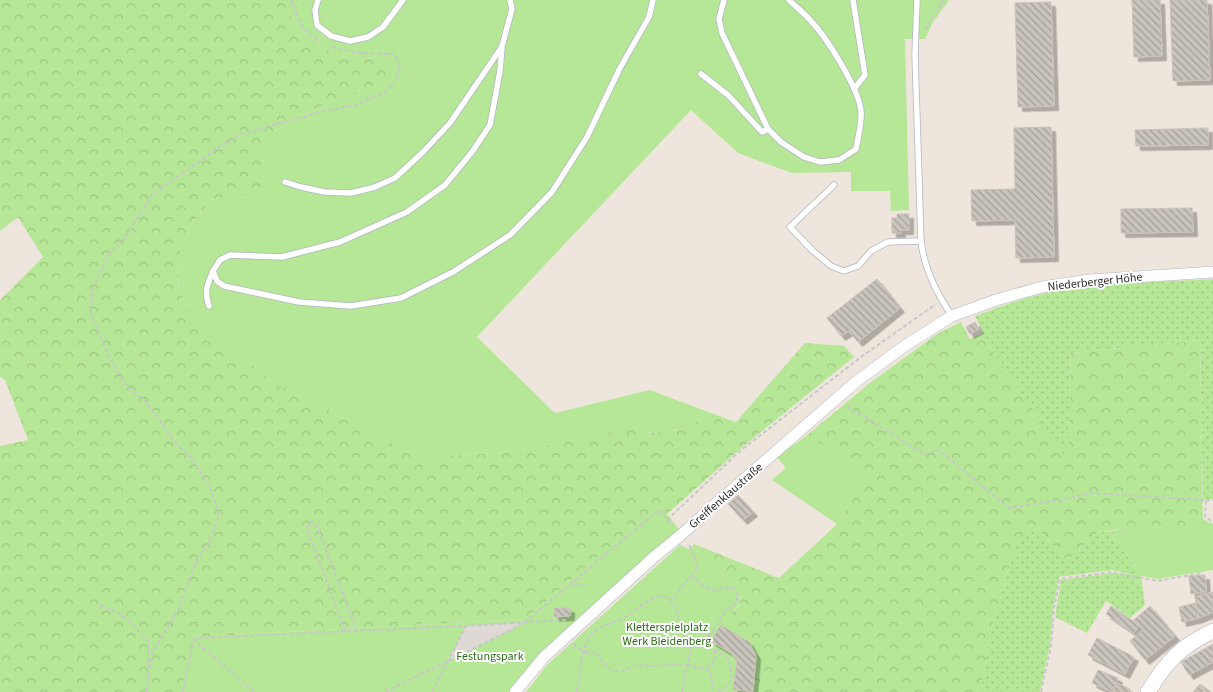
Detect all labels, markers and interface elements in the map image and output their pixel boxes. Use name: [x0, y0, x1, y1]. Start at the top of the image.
street label: Niederberger Höhe: [1047, 269, 1143, 295]
street label: Greiffenklaustraße: [685, 459, 767, 533]
park label: Kletterspielplatz Werk Bleidenberg: [623, 619, 711, 650]
park label: Festungspark: [456, 648, 524, 665]

